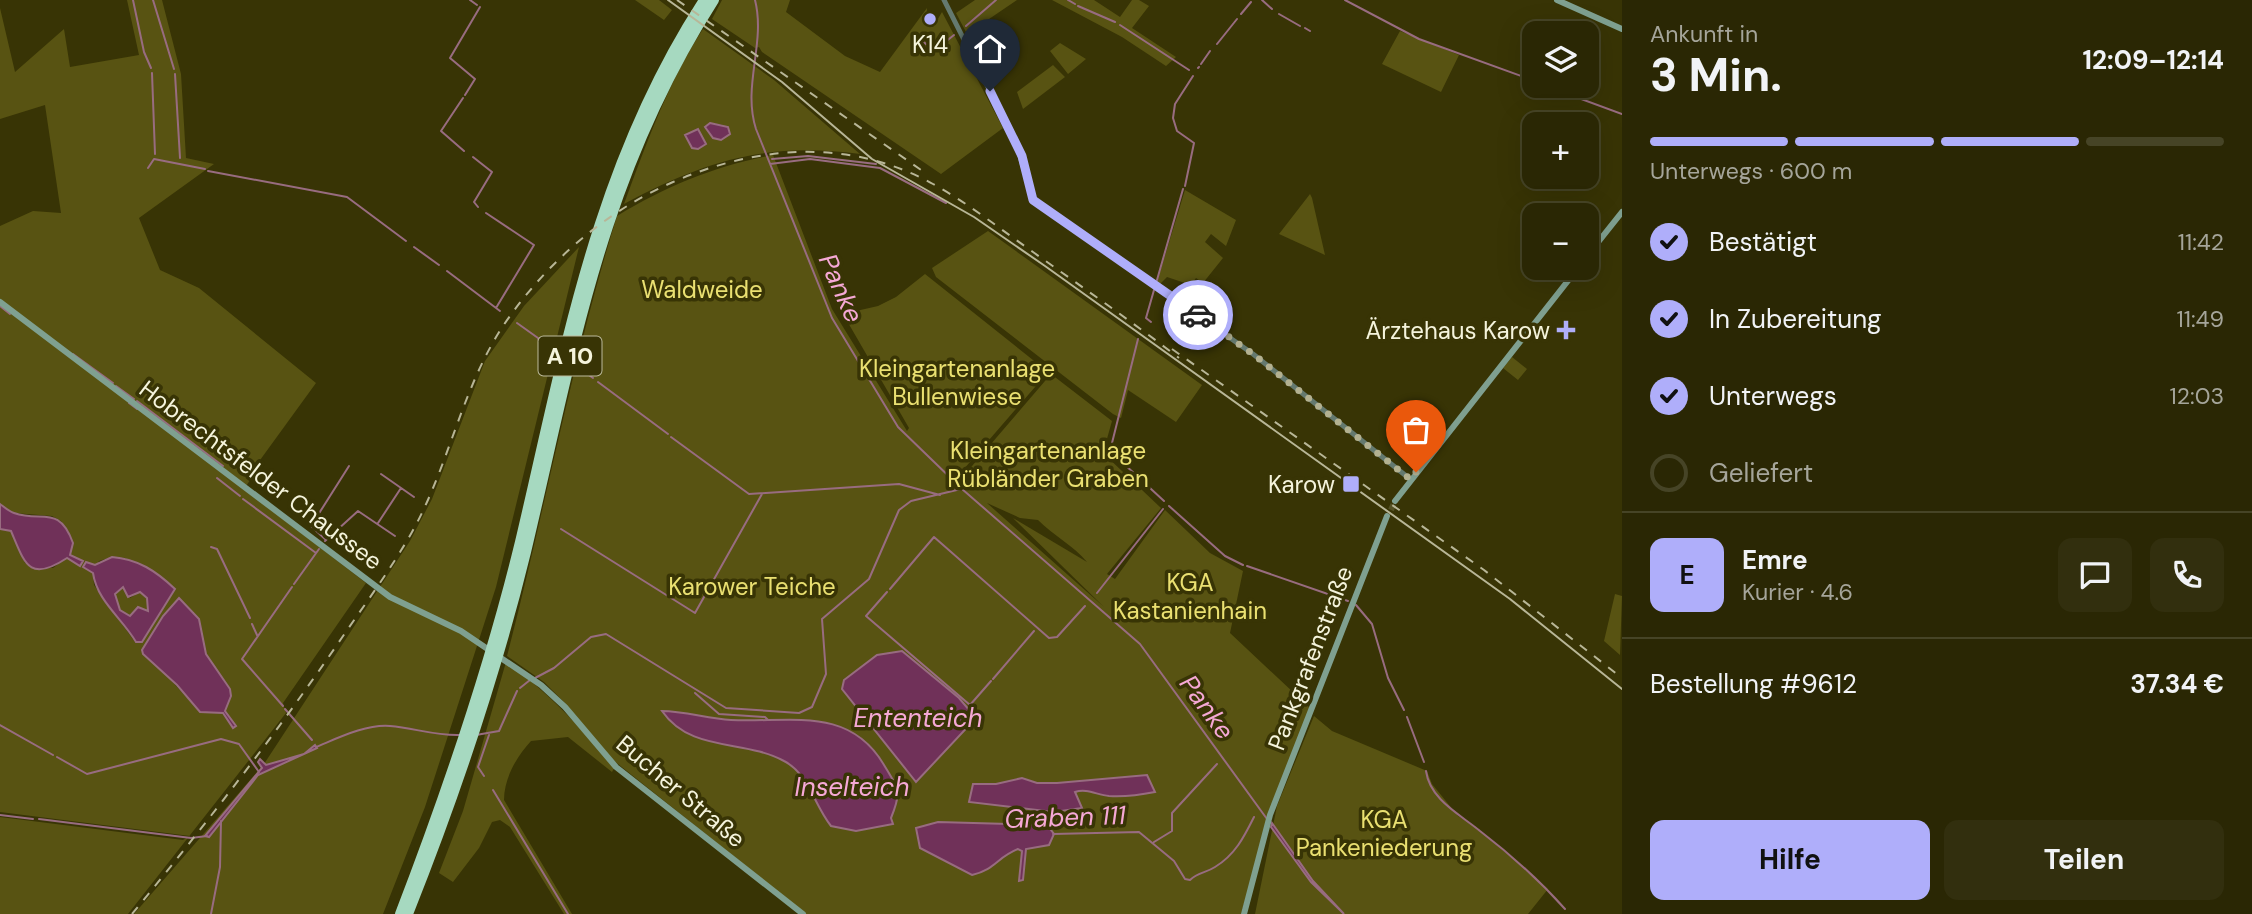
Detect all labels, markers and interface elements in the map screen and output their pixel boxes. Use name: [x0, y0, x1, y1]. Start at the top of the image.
marker: K14: [922, 11, 938, 27]
pin: [960, 19, 1020, 91]
text: Ankunft in: [1650, 19, 1758, 49]
map controls: [1522, 21, 1599, 280]
button: layers: [1522, 21, 1599, 98]
place label: K14: [912, 29, 948, 60]
icon: home: [971, 30, 1009, 68]
text: 12:09–12:14: [2083, 43, 2224, 77]
text: 3 Min.: [1650, 45, 1782, 105]
button: +: [1522, 112, 1599, 189]
text: Unterwegs · 600 m: [1650, 156, 1852, 186]
button: −: [1522, 203, 1599, 280]
icon: check: [1650, 223, 1688, 261]
text: Bestätigt: [1709, 225, 1817, 259]
text: 11:42: [2178, 227, 2224, 257]
water label: Panke: [811, 248, 871, 328]
park label: Waldweide: [641, 274, 763, 305]
courier: [1163, 280, 1233, 350]
icon: car: [1179, 296, 1217, 334]
icon: check: [1650, 300, 1688, 338]
text: In Zubereitung: [1709, 302, 1882, 336]
text: 11:49: [2177, 304, 2224, 334]
place label: Ärztehaus Karow: [1365, 315, 1550, 346]
marker: Ärztehaus Karow: [1556, 320, 1576, 340]
road number: A 10: [538, 336, 602, 376]
park label: Kleingartenanlage Bullenwiese: [859, 353, 1055, 412]
street label: Hobrechtsfelder Chaussee: [133, 373, 389, 577]
icon: check: [1650, 377, 1688, 415]
text: Unterwegs: [1709, 379, 1837, 413]
text: 12:03: [2170, 381, 2224, 411]
pin: [1386, 400, 1446, 472]
icon: bag: [1397, 411, 1435, 449]
park label: Kleingartenanlage Rübländer Graben: [947, 435, 1149, 494]
text: Geliefert: [1709, 456, 1813, 490]
place label: Karow: [1268, 469, 1335, 500]
marker: Karow: [1341, 474, 1361, 494]
button: chat: [2058, 538, 2132, 612]
button: phone: [2150, 538, 2224, 612]
text: Emre: [1742, 543, 1808, 577]
text: E: [1679, 558, 1695, 592]
street label: Pankgrafenstraße: [1261, 562, 1359, 754]
park label: KGA Kastanienhain: [1113, 567, 1267, 626]
park label: Karower Teiche: [668, 571, 836, 602]
text: Kurier · 4.6: [1742, 577, 1853, 607]
text: Bestellung #9612: [1650, 667, 1857, 701]
text: 37.34 €: [2130, 667, 2224, 701]
water label: Panke: [1172, 668, 1242, 746]
water label: Ententeich: [853, 701, 983, 735]
street label: Bucher Straße: [610, 728, 752, 854]
water label: Inselteich: [795, 770, 909, 804]
water label: Graben 111: [1004, 798, 1127, 836]
park label: KGA Pankeniederung: [1296, 804, 1472, 863]
button: Hilfe: [1650, 820, 1930, 900]
button: Teilen: [1944, 820, 2224, 900]

